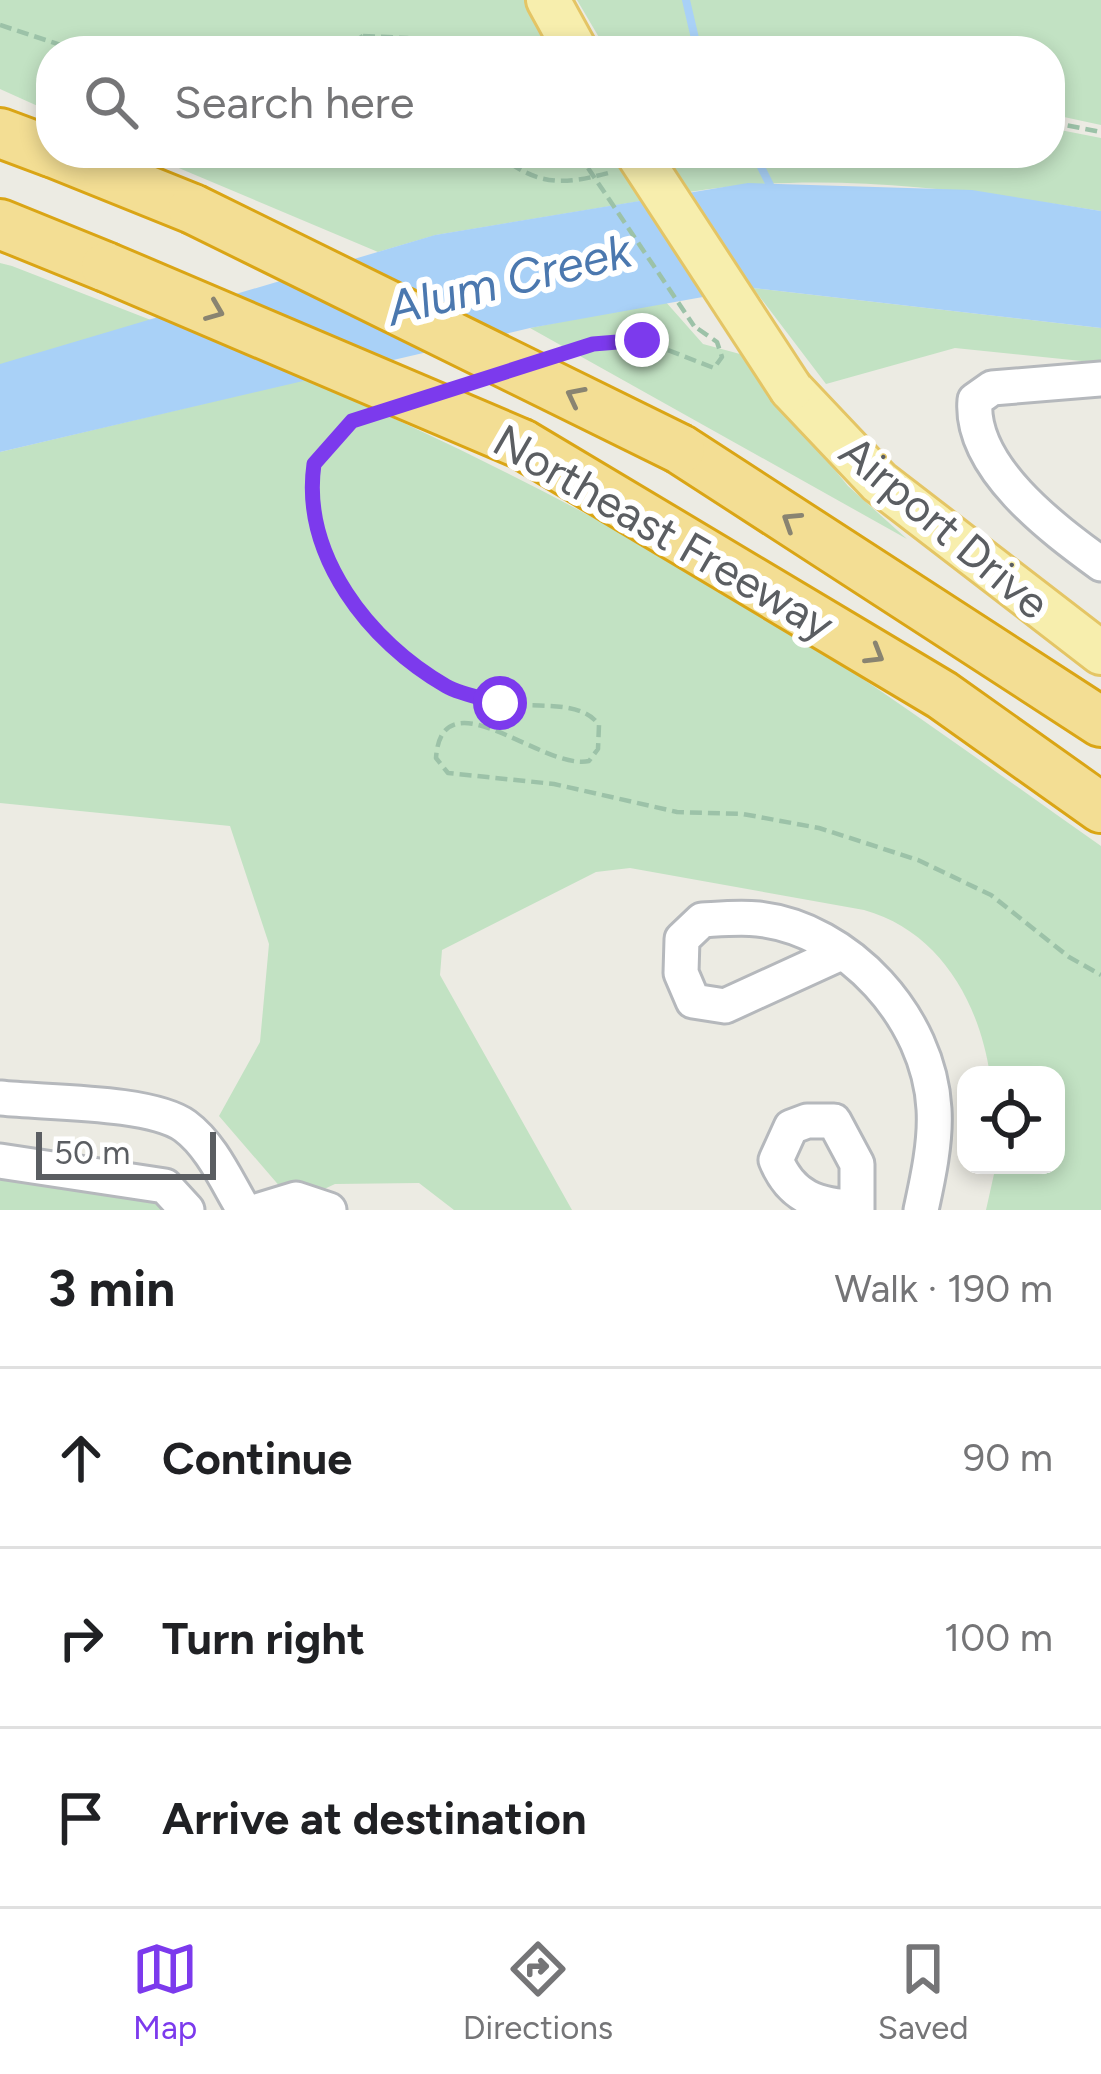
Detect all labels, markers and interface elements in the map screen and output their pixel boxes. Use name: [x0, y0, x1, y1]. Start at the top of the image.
search box: [36, 36, 1065, 168]
icon: search: [78, 69, 144, 135]
text: Search here: [174, 75, 414, 129]
water label: Alum Creek: [379, 220, 639, 338]
one-way arrow: [203, 297, 224, 321]
route end: [615, 313, 669, 367]
one-way arrow: [566, 387, 587, 411]
street label: Northeast Freeway: [484, 413, 844, 651]
street label: Airport Drive: [830, 424, 1060, 630]
one-way arrow: [783, 513, 805, 535]
one-way arrow: [862, 641, 884, 663]
route start: [473, 676, 527, 730]
map controls: [957, 1066, 1065, 1174]
button: locate: [957, 1066, 1065, 1174]
scale bar: [36, 1126, 216, 1179]
text: 50 m: [54, 1133, 130, 1172]
text: 3 min: [48, 1258, 175, 1319]
text: Walk · 190 m: [835, 1265, 1053, 1312]
icon: ahead: [48, 1425, 114, 1491]
text: Continue: [162, 1431, 352, 1485]
text: 90 m: [963, 1434, 1053, 1481]
icon: right: [48, 1605, 114, 1671]
text: Turn right: [162, 1611, 365, 1665]
text: 100 m: [944, 1614, 1053, 1661]
icon: arrive: [48, 1785, 114, 1851]
text: Arrive at destination: [162, 1791, 586, 1845]
tab: Map: [132, 1936, 198, 2047]
tab: Directions: [463, 1936, 613, 2047]
tab: Saved: [878, 1936, 969, 2047]

